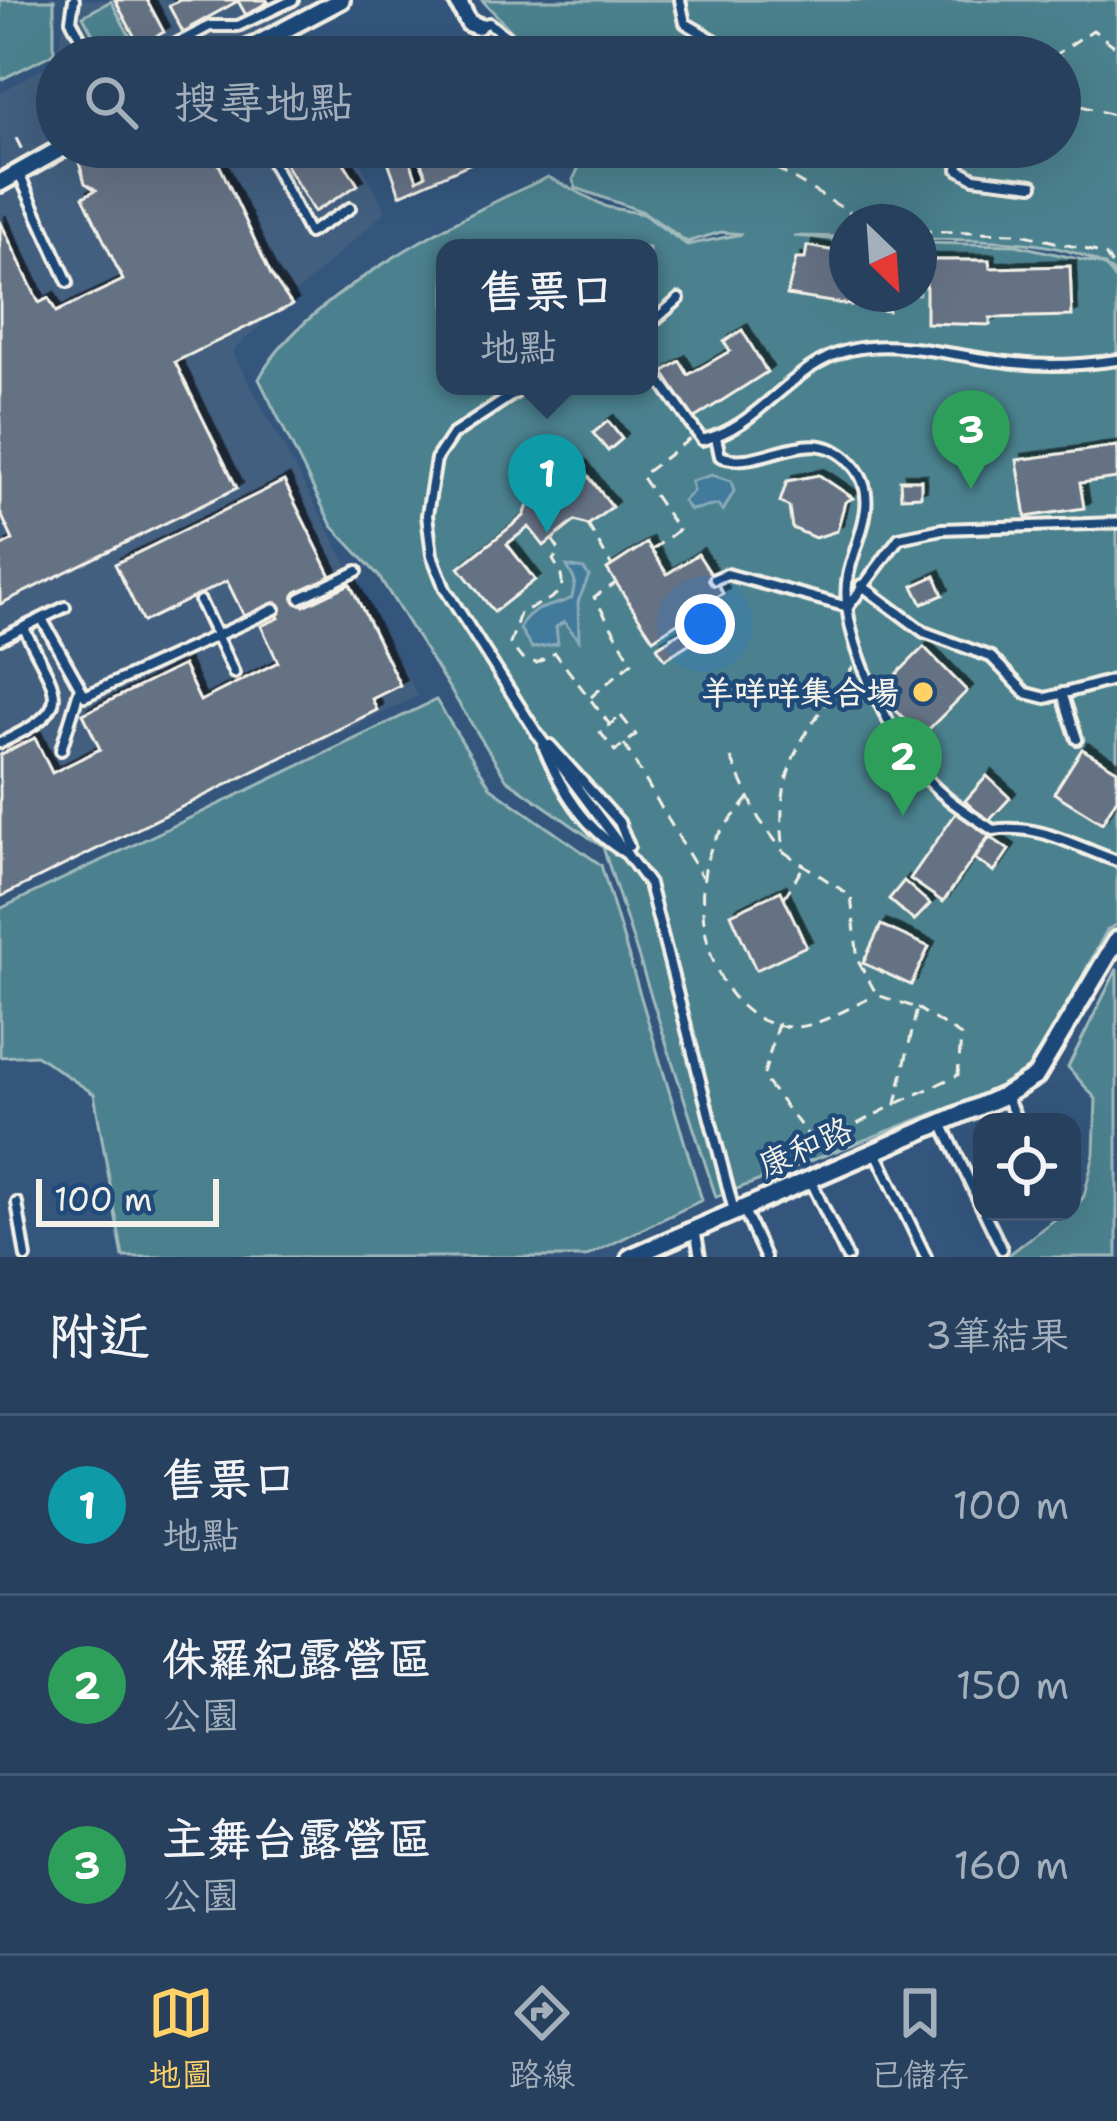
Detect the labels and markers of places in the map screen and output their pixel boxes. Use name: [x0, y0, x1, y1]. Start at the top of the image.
pin: 3: [932, 390, 1010, 489]
pin: 1: [508, 434, 586, 533]
place label: 羊咩咩集合場: [701, 670, 899, 715]
marker: 羊咩咩集合場: [910, 679, 936, 705]
pin: 2: [864, 717, 942, 816]

